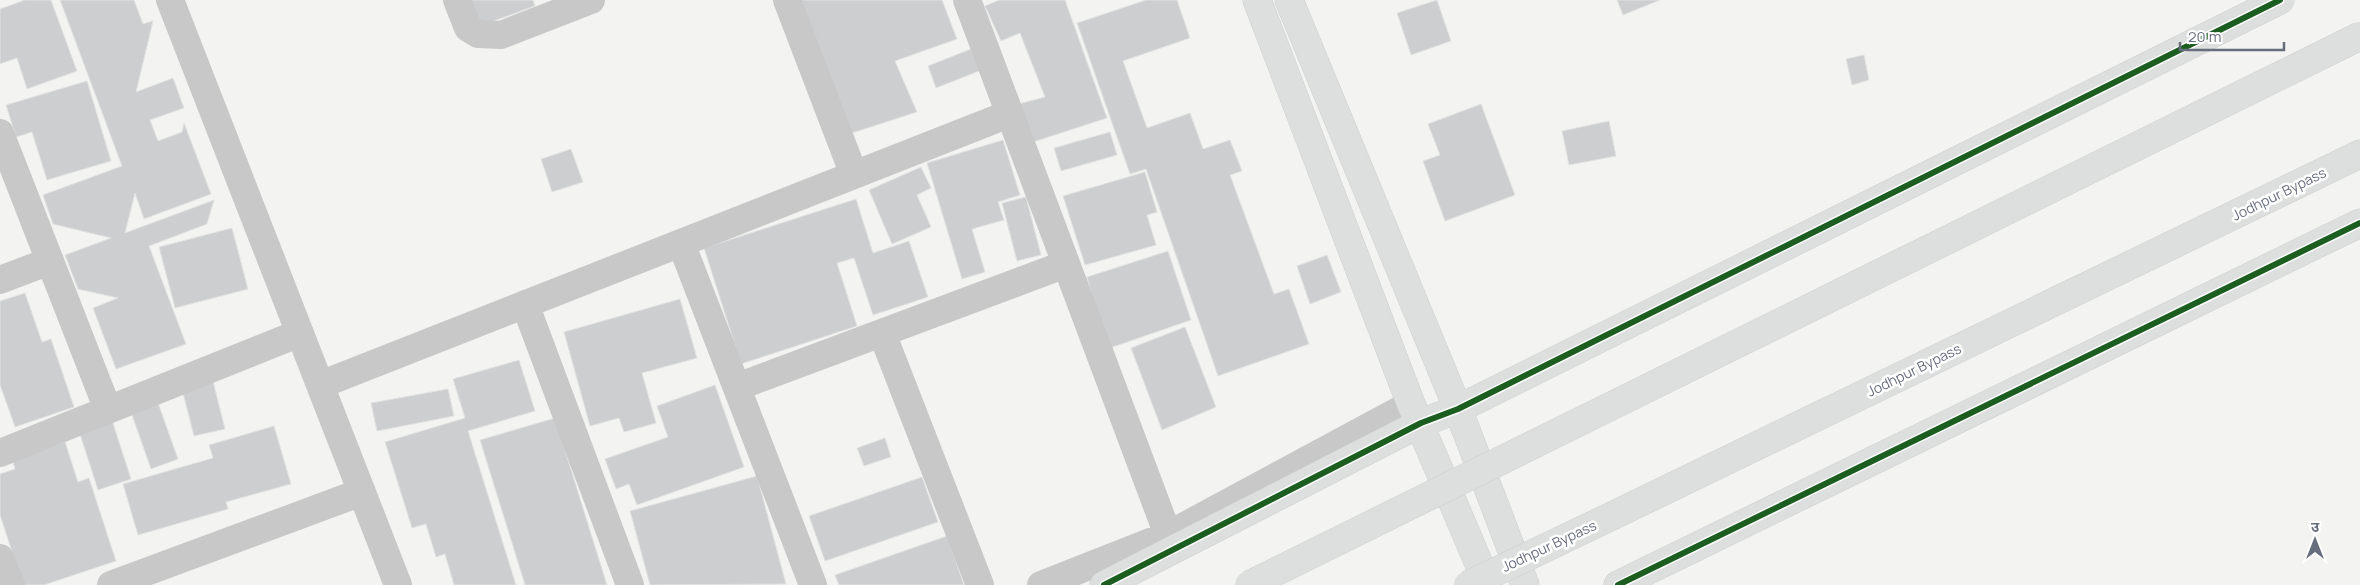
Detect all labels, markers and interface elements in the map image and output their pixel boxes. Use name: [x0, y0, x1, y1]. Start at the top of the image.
scale bar: [2180, 20, 2284, 52]
text: 20 m: [2188, 26, 2221, 47]
street label: Jodhpur Bypass: [2229, 163, 2329, 225]
street label: Jodhpur Bypass: [1864, 339, 1964, 401]
street label: Jodhpur Bypass: [1498, 515, 1599, 576]
north arrow: [2290, 515, 2340, 565]
text: उ: [2311, 517, 2320, 536]

